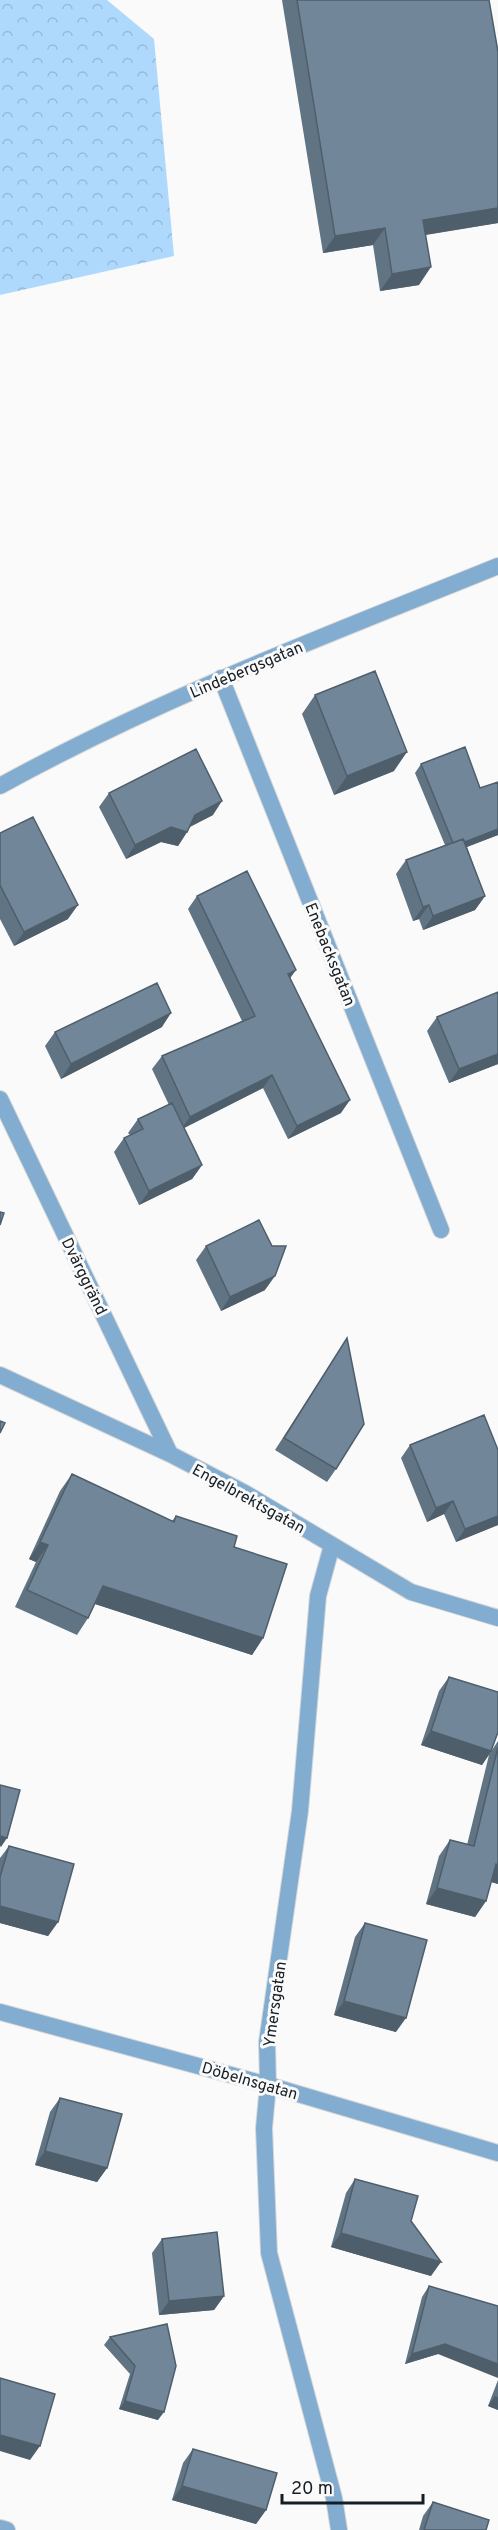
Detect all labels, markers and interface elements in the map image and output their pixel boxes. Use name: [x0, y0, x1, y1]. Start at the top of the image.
street label: Lindebergsgatan: [187, 638, 306, 704]
street label: Enebacksgatan: [299, 900, 359, 1009]
street label: Dvärggränd: [56, 1235, 110, 1319]
street label: Engelbrektsgatan: [188, 1460, 308, 1539]
street label: Ymersgatan: [260, 1960, 292, 2048]
street label: Döbelnsgatan: [199, 2059, 300, 2105]
scale bar: [282, 2467, 423, 2505]
text: 20 m: [291, 2478, 333, 2501]

